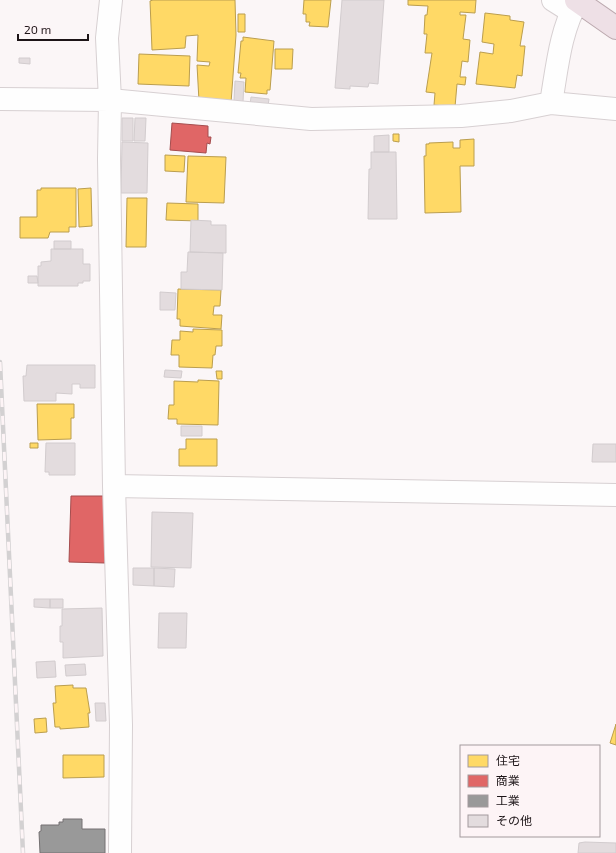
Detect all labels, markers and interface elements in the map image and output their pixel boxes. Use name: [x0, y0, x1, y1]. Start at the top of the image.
scale bar: [18, 16, 88, 42]
text: 20 m: [24, 22, 51, 36]
legend: [460, 745, 600, 837]
text: 住宅: [496, 753, 520, 767]
text: 商業: [496, 773, 520, 787]
text: 工業: [496, 793, 520, 807]
text: その他: [496, 813, 532, 827]

